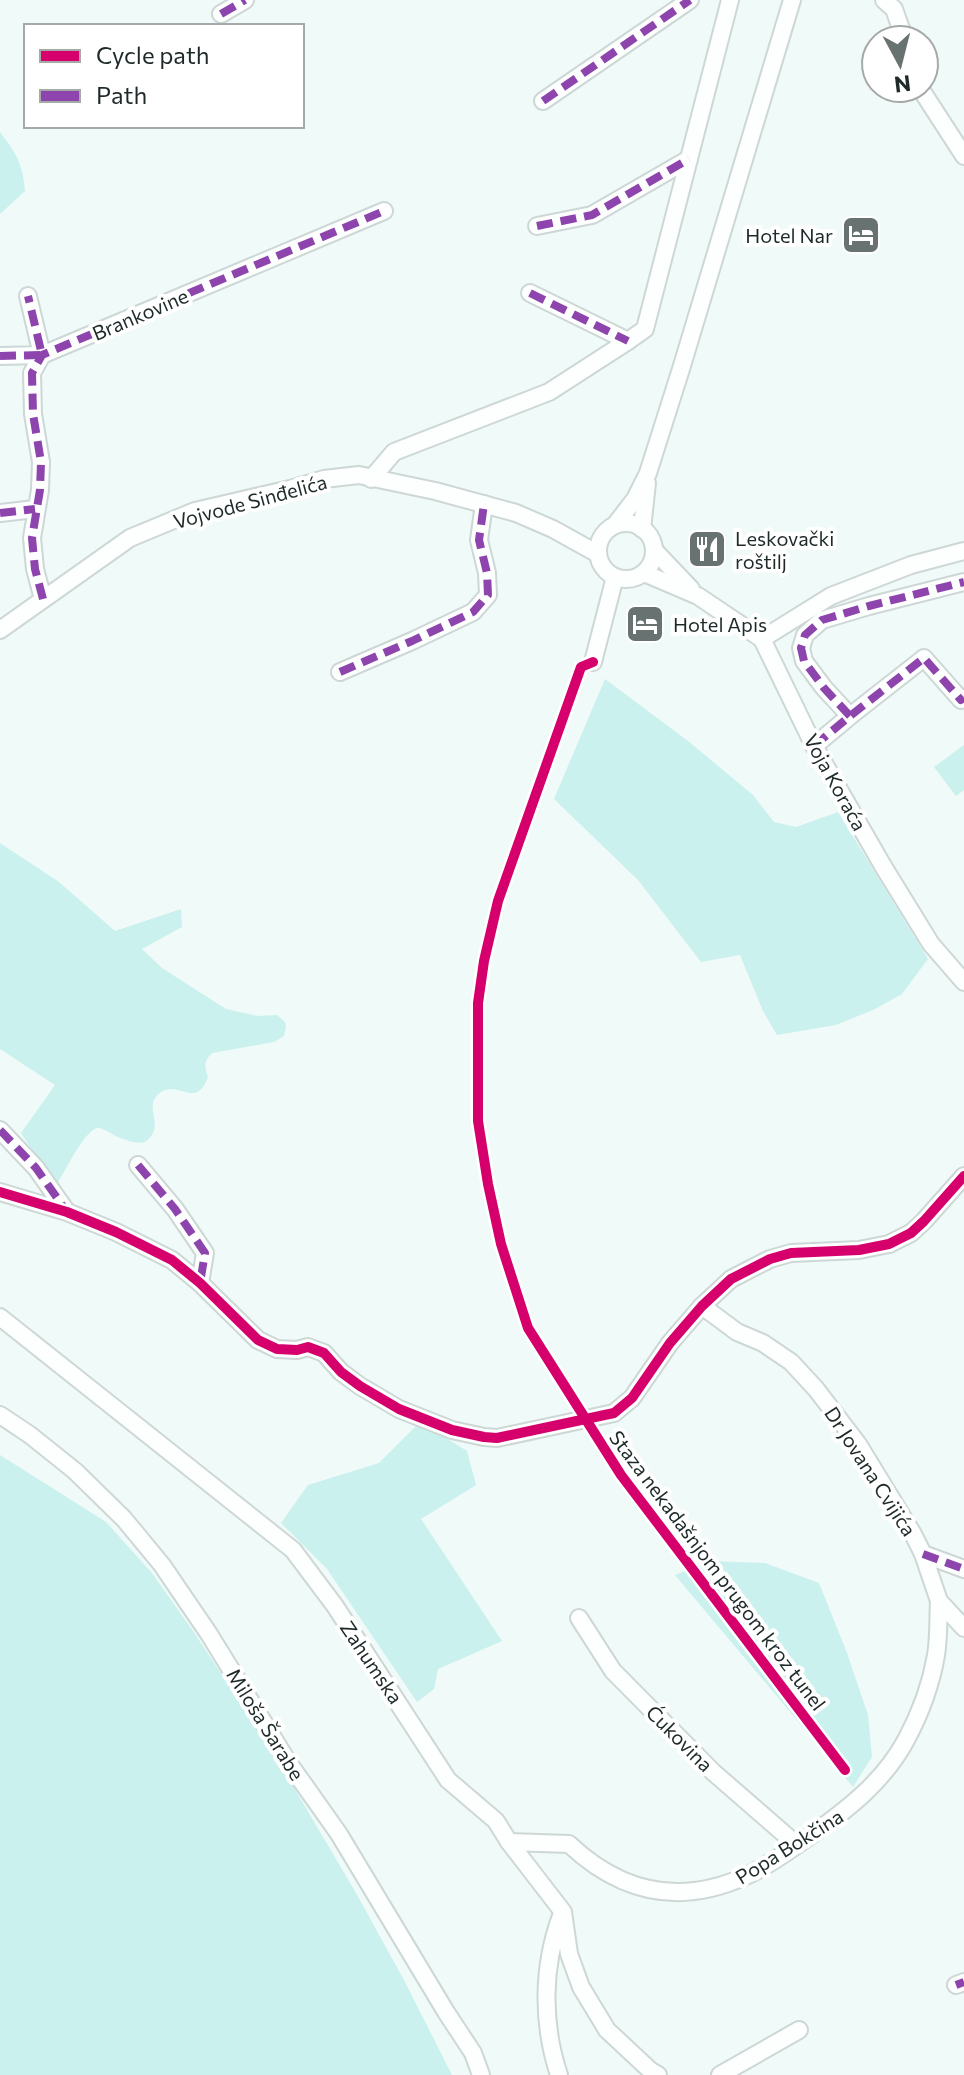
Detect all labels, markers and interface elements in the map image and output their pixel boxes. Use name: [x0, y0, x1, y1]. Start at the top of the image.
legend: [24, 24, 304, 128]
north arrow: [860, 24, 940, 104]
text: Cycle path: [96, 40, 210, 69]
text: N: [893, 70, 912, 99]
text: Path: [96, 80, 147, 109]
hotel icon: Hotel Nar: [840, 214, 882, 256]
place label: Hotel Nar: [745, 223, 833, 247]
street label: Brankovine: [88, 283, 192, 345]
street label: Vojvode Sinđelića: [171, 469, 329, 533]
place label: Leskovački roštilj: [735, 526, 834, 573]
restaurant icon: Leskovački roštilj: [686, 528, 728, 570]
hotel icon: Hotel Apis: [624, 603, 666, 645]
place label: Hotel Apis: [673, 612, 767, 636]
street label: Voja Koraća: [800, 729, 872, 835]
street label: Dr Jovana Cvijića: [820, 1402, 922, 1540]
street label: Staza nekadašnjom prugom kroz tunel: [605, 1425, 831, 1715]
street label: Zahumska: [336, 1616, 408, 1708]
street label: Miloša Šarabe: [222, 1664, 310, 1784]
street label: Ćukovina: [642, 1700, 718, 1776]
street label: Popa Bokčina: [731, 1803, 847, 1889]

